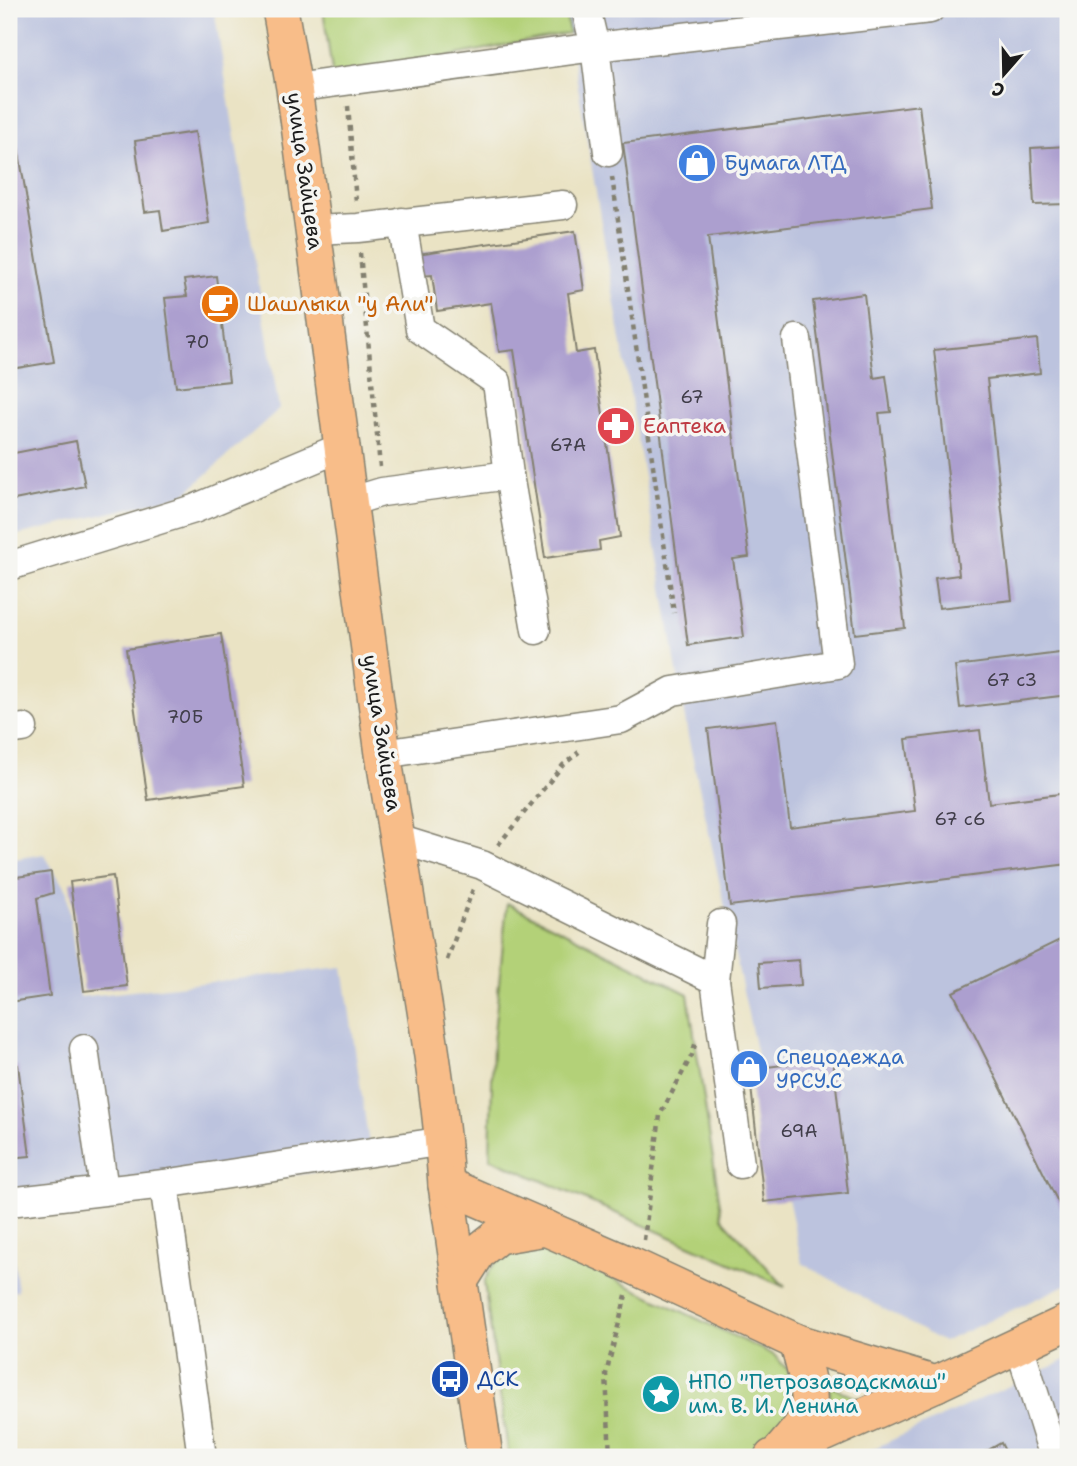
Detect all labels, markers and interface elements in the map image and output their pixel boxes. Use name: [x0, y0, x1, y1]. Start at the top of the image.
north arrow: [968, 38, 1038, 108]
text: С: [989, 76, 1008, 103]
street label: улица Зайцева: [280, 90, 330, 252]
shop icon: Бумага ЛТД: [676, 142, 718, 184]
place label: Бумага ЛТД: [724, 149, 847, 177]
cafe icon: Шашлыки "у Али": [199, 283, 241, 325]
place label: Шашлыки "у Али": [247, 290, 434, 318]
house number: 70: [185, 330, 209, 354]
house number: 67: [680, 385, 704, 409]
pharmacy icon: Еаптека: [595, 405, 637, 447]
place label: Еаптека: [643, 412, 726, 440]
house number: 67А: [550, 433, 586, 457]
street label: улица Зайцева: [356, 652, 408, 814]
house number: 67 с3: [987, 668, 1037, 692]
house number: 70Б: [167, 705, 203, 729]
house number: 67 с6: [935, 807, 985, 831]
place label: Спецодежда УРСУ.С: [776, 1043, 904, 1095]
shop icon: Спецодежда УРСУ.С: [728, 1048, 770, 1090]
house number: 69А: [781, 1119, 817, 1143]
bus stop icon: ДСК: [429, 1358, 471, 1400]
place label: ДСК: [477, 1365, 519, 1393]
place label: НПО "Петрозаводскмаш" им. В. И. Ленина: [688, 1368, 946, 1420]
place icon: НПО "Петрозаводскмаш" им. В. И. Ленина: [640, 1373, 682, 1415]

